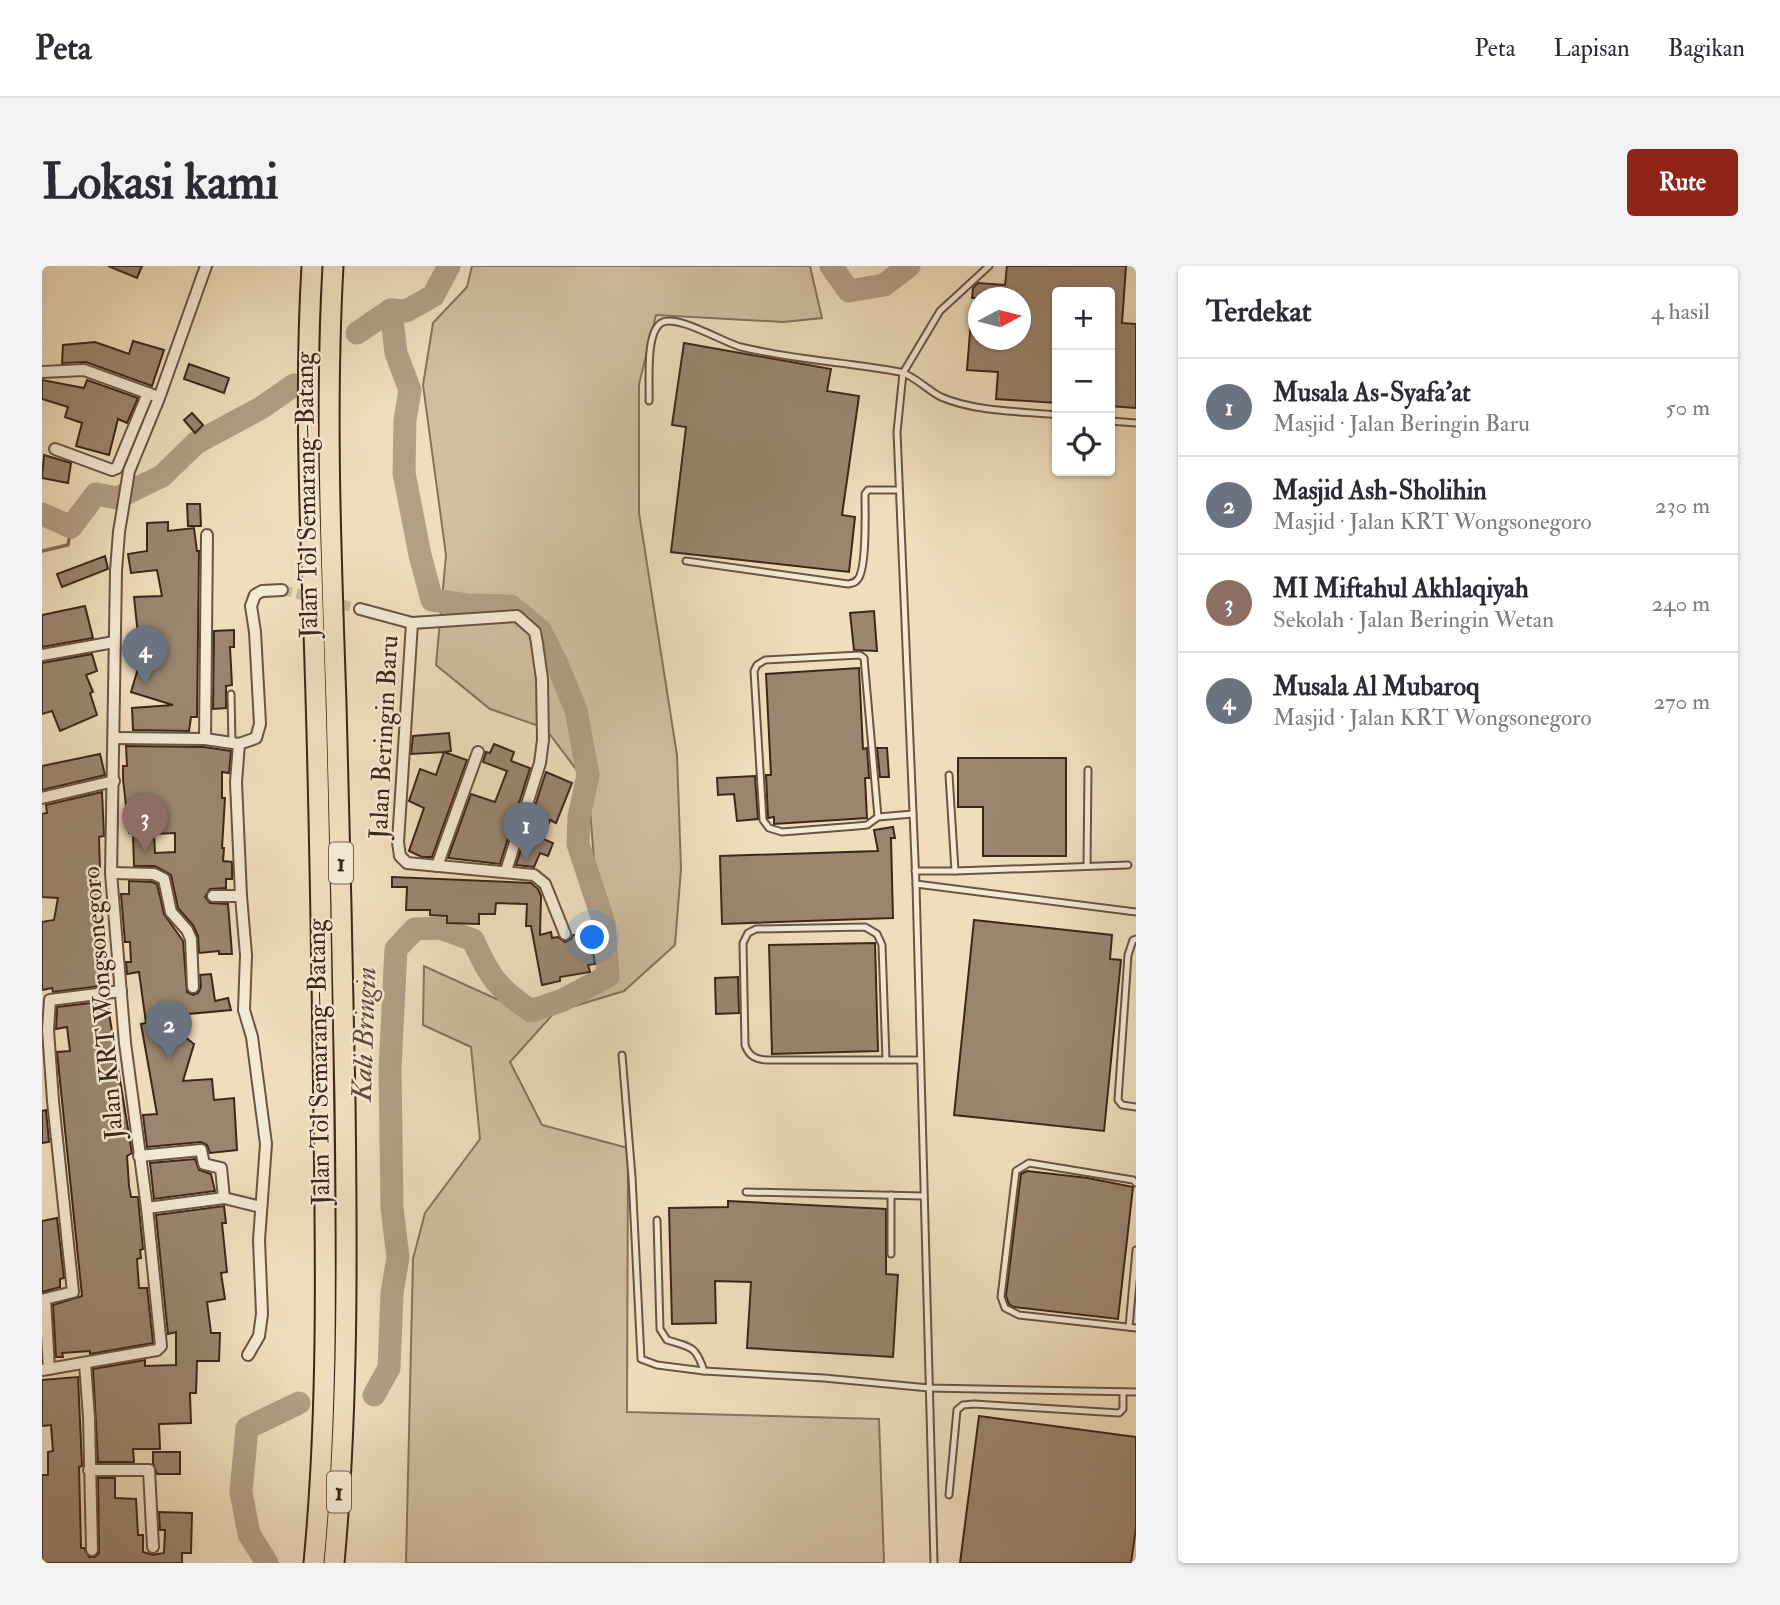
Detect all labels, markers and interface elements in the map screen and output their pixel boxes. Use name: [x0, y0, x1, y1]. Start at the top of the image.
text: Peta: [35, 28, 92, 69]
text: Peta: [1474, 33, 1516, 64]
text: Lapisan: [1554, 33, 1630, 64]
text: Bagikan: [1668, 33, 1745, 64]
button: Rute: [1627, 149, 1738, 216]
text: Lokasi kami: [42, 152, 279, 213]
north arrow: [968, 287, 1031, 350]
map controls: [1052, 287, 1115, 476]
button: +: [1052, 287, 1115, 350]
text: Terdekat: [1206, 293, 1311, 330]
text: 4 hasil: [1651, 297, 1710, 326]
street label: Jalan Tol Semarang–Batang: [288, 350, 326, 639]
button: −: [1052, 350, 1115, 413]
text: Musala As-Syafa'at: [1273, 377, 1471, 409]
text: 1: [1225, 393, 1233, 422]
text: 50 m: [1666, 393, 1710, 422]
text: Masjid · Jalan Beringin Baru: [1273, 409, 1530, 438]
button: locate: [1052, 413, 1115, 476]
text: Masjid Ash-Sholihin: [1273, 475, 1487, 507]
text: 2: [1223, 491, 1235, 520]
text: 230 m: [1655, 491, 1710, 520]
text: Masjid · Jalan KRT Wongsonegoro: [1273, 507, 1592, 536]
text: MI Miftahul Akhlaqiyah: [1273, 573, 1529, 605]
text: 3: [1225, 589, 1233, 618]
text: 240 m: [1651, 589, 1710, 618]
text: Sekolah · Jalan Beringin Wetan: [1273, 605, 1554, 634]
pin: 4: [122, 626, 168, 684]
street label: Jalan Beringin Baru: [363, 634, 405, 841]
text: Musala Al Mubaroq: [1273, 671, 1480, 703]
text: 4: [1223, 687, 1235, 716]
text: 270 m: [1653, 687, 1710, 716]
text: Masjid · Jalan KRT Wongsonegoro: [1273, 703, 1592, 732]
pin: 3: [122, 794, 168, 852]
pin: 1: [503, 802, 549, 860]
road number: 1: [329, 842, 353, 884]
street label: Jalan KRT Wongsonegoro: [75, 865, 131, 1142]
street label: Jalan Tol Semarang–Batang: [300, 917, 338, 1206]
your location: [575, 920, 609, 954]
water label: Kali Bringin: [345, 966, 384, 1104]
pin: 2: [146, 1001, 192, 1059]
road number: 1: [327, 1472, 351, 1512]

